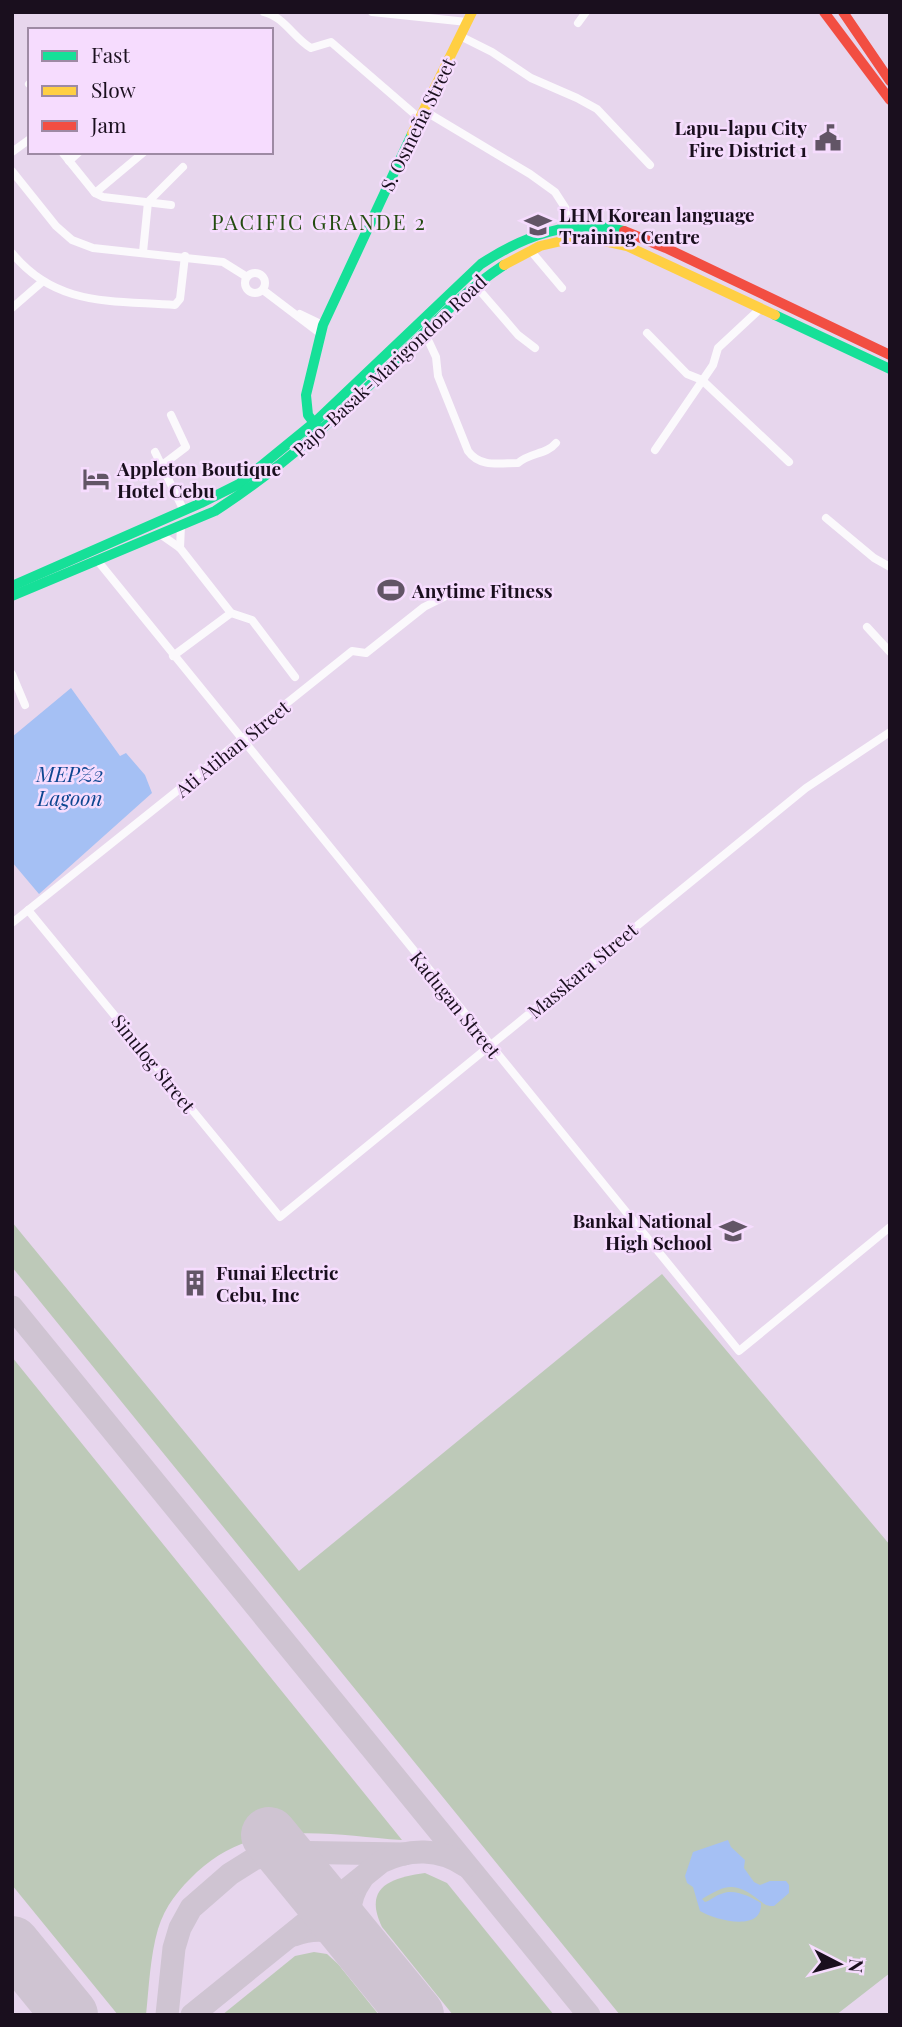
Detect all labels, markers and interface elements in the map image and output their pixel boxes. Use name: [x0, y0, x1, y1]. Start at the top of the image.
legend: [28, 28, 273, 154]
text: Fast: [91, 40, 130, 68]
street label: S. Osmeña Street: [373, 53, 461, 195]
text: Slow: [91, 75, 136, 103]
text: Jam: [90, 110, 127, 138]
place label: Lapu-lapu City Fire District 1: [675, 114, 807, 162]
public building icon: Lapu-lapu City Fire District 1: [813, 123, 843, 153]
place label: LHM Korean language Training Centre: [559, 201, 755, 249]
district label: PACIFIC GRANDE 2: [211, 207, 427, 235]
school or university icon: LHM Korean language Training Centre: [523, 210, 553, 240]
street label: Pajo-Basak-Marigondon Road: [287, 268, 491, 462]
place label: Appleton Boutique Hotel Cebu: [116, 455, 281, 503]
hotel icon: Appleton Boutique Hotel Cebu: [81, 464, 111, 494]
sports icon: Anytime Fitness: [376, 575, 406, 605]
place label: Anytime Fitness: [411, 577, 553, 603]
street label: Ati Atihan Street: [169, 694, 295, 803]
water label: MEPZ2 Lagoon: [35, 759, 104, 811]
street label: Masskara Street: [522, 916, 643, 1024]
street label: Kadugan Street: [405, 945, 507, 1063]
street label: Sinulog Street: [106, 1008, 202, 1118]
place label: Bankal National High School: [572, 1207, 712, 1255]
school or university icon: Bankal National High School: [718, 1216, 748, 1246]
place label: Funai Electric Cebu, Inc: [216, 1259, 338, 1307]
building icon: Funai Electric Cebu, Inc: [180, 1268, 210, 1298]
north arrow: [804, 1929, 874, 1999]
text: N: [843, 1958, 871, 1974]

